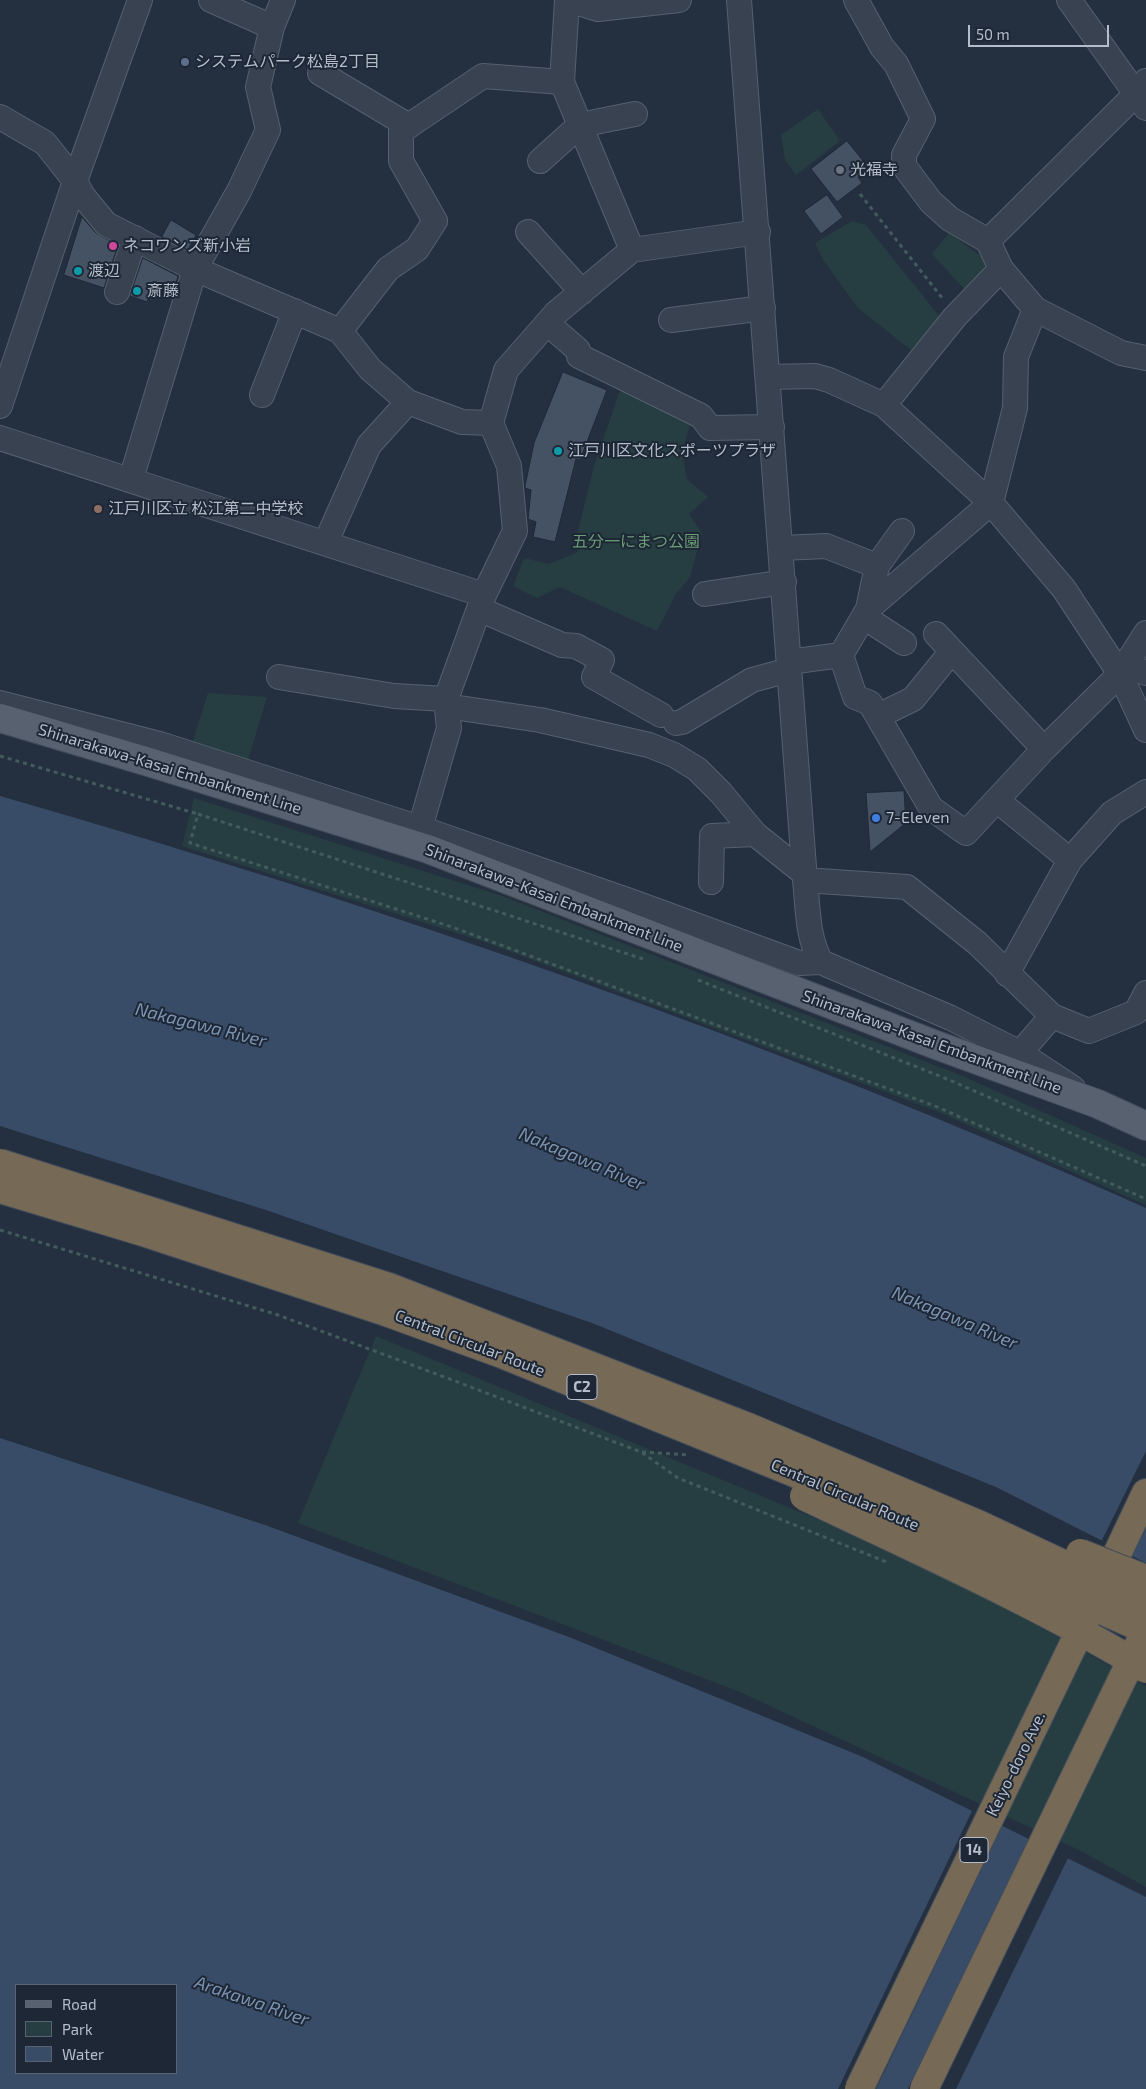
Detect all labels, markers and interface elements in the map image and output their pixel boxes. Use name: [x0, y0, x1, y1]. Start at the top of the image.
scale bar: [971, 15, 1112, 47]
text: 50 m: [976, 25, 1010, 43]
place label: システムパーク松島2丁目: [195, 52, 380, 72]
marker: システムパーク松島2丁目: [179, 56, 191, 68]
place label: 光福寺: [850, 160, 898, 180]
marker: 光福寺: [834, 164, 846, 176]
place label: ネコワンズ新小岩: [123, 236, 251, 256]
marker: ネコワンズ新小岩: [107, 240, 119, 252]
place label: 渡辺: [88, 261, 120, 281]
marker: 渡辺: [72, 265, 84, 277]
place label: 斎藤: [147, 281, 179, 301]
marker: 斎藤: [131, 285, 143, 297]
place label: 江戸川区文化スポーツプラザ: [568, 441, 776, 461]
marker: 江戸川区文化スポーツプラザ: [552, 445, 564, 457]
place label: 江戸川区立 松江第二中学校: [108, 499, 304, 519]
marker: 江戸川区立 松江第二中学校: [92, 503, 104, 515]
park label: 五分一にまつ公園: [572, 532, 700, 552]
street label: Shinarakawa-Kasai Embankment Line: [36, 720, 304, 818]
place label: 7-Eleven: [886, 808, 950, 828]
marker: 7-Eleven: [870, 812, 882, 824]
street label: Shinarakawa-Kasai Embankment Line: [423, 840, 685, 956]
street label: Shinarakawa-Kasai Embankment Line: [800, 986, 1064, 1098]
water label: Nakagawa River: [133, 998, 269, 1052]
water label: Nakagawa River: [516, 1123, 648, 1195]
water label: Nakagawa River: [889, 1282, 1021, 1354]
street label: Central Circular Route: [392, 1306, 548, 1380]
road number: C2: [567, 1374, 597, 1400]
street label: Central Circular Route: [768, 1455, 922, 1535]
street label: Keiyo-doro Ave.: [982, 1709, 1050, 1819]
road number: 14: [960, 1838, 988, 1862]
water label: Arakawa River: [192, 1971, 312, 2031]
legend: [15, 1984, 178, 2074]
text: Road: [62, 1995, 97, 2013]
text: Park: [62, 2020, 93, 2038]
text: Water: [62, 2045, 104, 2063]

